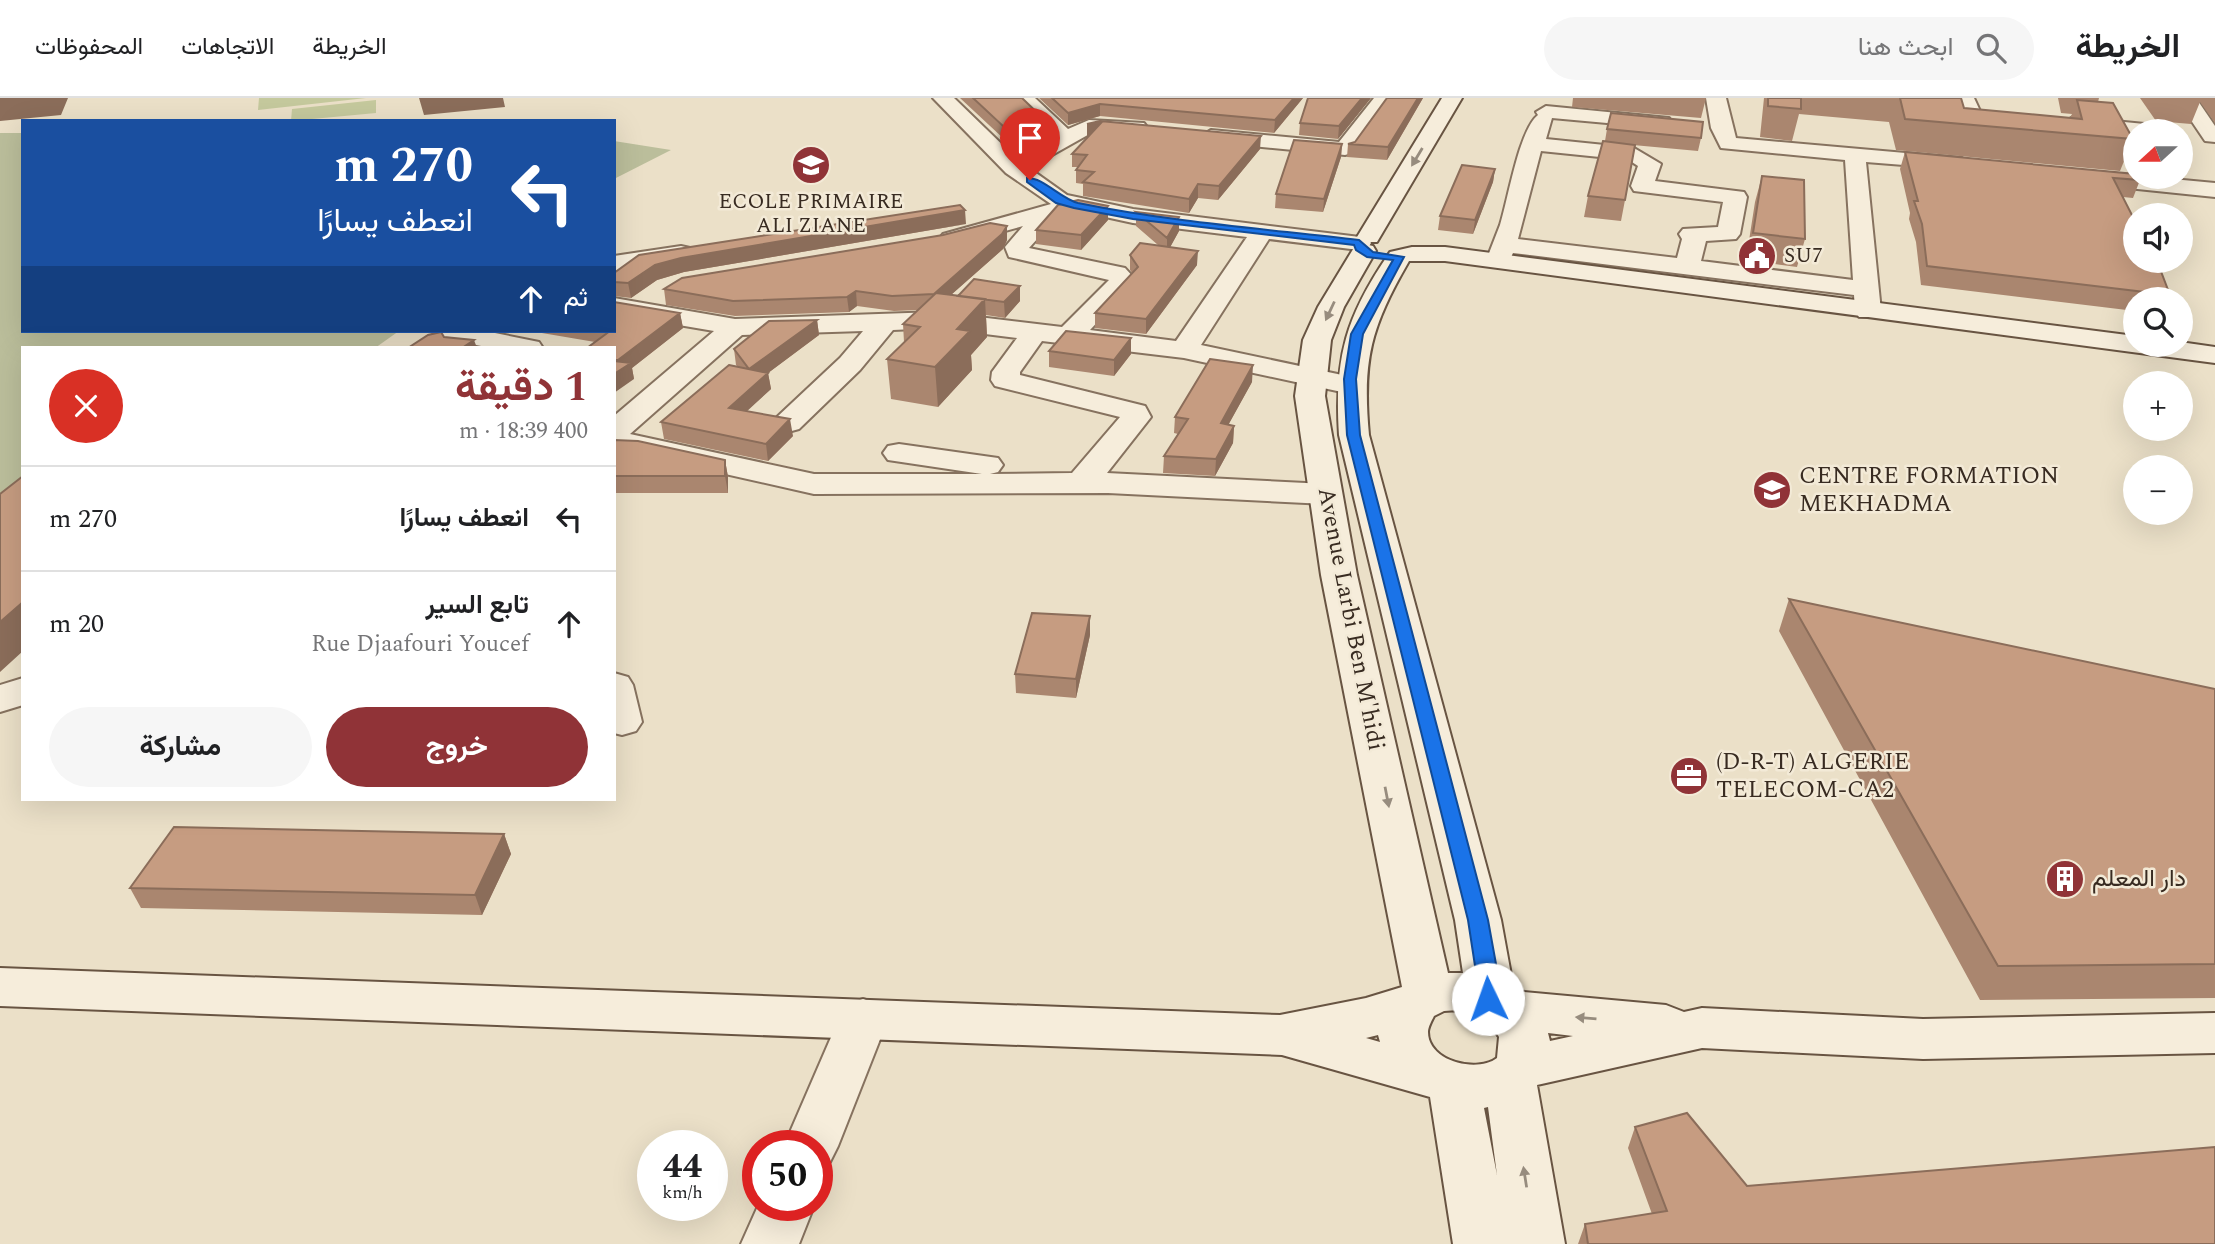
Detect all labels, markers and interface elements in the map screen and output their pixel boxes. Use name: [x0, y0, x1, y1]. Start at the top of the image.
search box: [1544, 17, 2034, 80]
text: الخريطة: [2076, 22, 2180, 72]
text: ابحث هنا: [1858, 27, 1954, 67]
text: المحفوظات: [35, 29, 143, 65]
text: الاتجاهات: [181, 29, 274, 65]
text: الخريطة: [312, 29, 387, 65]
icon: search: [1972, 29, 2010, 67]
pin: [1000, 108, 1060, 180]
icon: arrive: [1011, 119, 1049, 157]
north arrow: [2123, 119, 2193, 189]
map controls: [2123, 119, 2193, 525]
text: 270 m: [334, 129, 473, 204]
school or university icon: ECOLE PRIMAIRE ALI ZIANE: [790, 144, 832, 186]
icon: left: [497, 147, 588, 238]
one-way arrow: [1411, 147, 1423, 166]
place label: ECOLE PRIMAIRE ALI ZIANE: [718, 186, 904, 242]
text: انعطف يسارًا: [317, 197, 473, 246]
button: sound: [2123, 203, 2193, 273]
public building icon: SU7: [1736, 235, 1778, 277]
place label: SU7: [1784, 240, 1823, 272]
text: ثم: [564, 278, 588, 318]
icon: ahead: [512, 280, 550, 318]
button: search: [2123, 287, 2193, 357]
one-way arrow: [1324, 300, 1335, 321]
text: 1 دقيقة: [455, 356, 588, 419]
button: close: [49, 369, 123, 443]
button: +: [2123, 371, 2193, 441]
text: 400 m · 18:39: [459, 414, 588, 449]
button: −: [2123, 455, 2193, 525]
place label: CENTRE FORMATION MEKHADMA: [1799, 458, 2059, 522]
school or university icon: CENTRE FORMATION MEKHADMA: [1751, 469, 1793, 511]
street label: Avenue Larbi Ben M'hidi: [1308, 484, 1394, 754]
text: انعطف يسارًا: [399, 498, 529, 538]
text: 270 m: [49, 499, 117, 539]
icon: left: [550, 500, 588, 538]
text: تابع السير: [426, 585, 529, 625]
text: 20 m: [49, 604, 104, 644]
icon: ahead: [550, 605, 588, 643]
text: Rue Djaafouri Youcef: [311, 627, 529, 662]
button: مشاركة: [49, 707, 312, 787]
button: خروج: [326, 707, 588, 787]
place label: (D-R-T) ALGERIE TELECOM-CA2: [1716, 744, 1909, 808]
office icon: (D-R-T) ALGERIE TELECOM-CA2: [1668, 755, 1710, 797]
one-way arrow: [1382, 786, 1393, 808]
building icon: دار المعلم: [2044, 858, 2086, 900]
place label: دار المعلم: [2092, 861, 2186, 897]
position arrow: [1451, 962, 1525, 1036]
one-way arrow: [1575, 1012, 1597, 1023]
speed limit sign: 50: [742, 1130, 833, 1221]
text: 44: [663, 1140, 702, 1193]
one-way arrow: [1519, 1166, 1530, 1188]
text: km/h: [662, 1179, 703, 1206]

